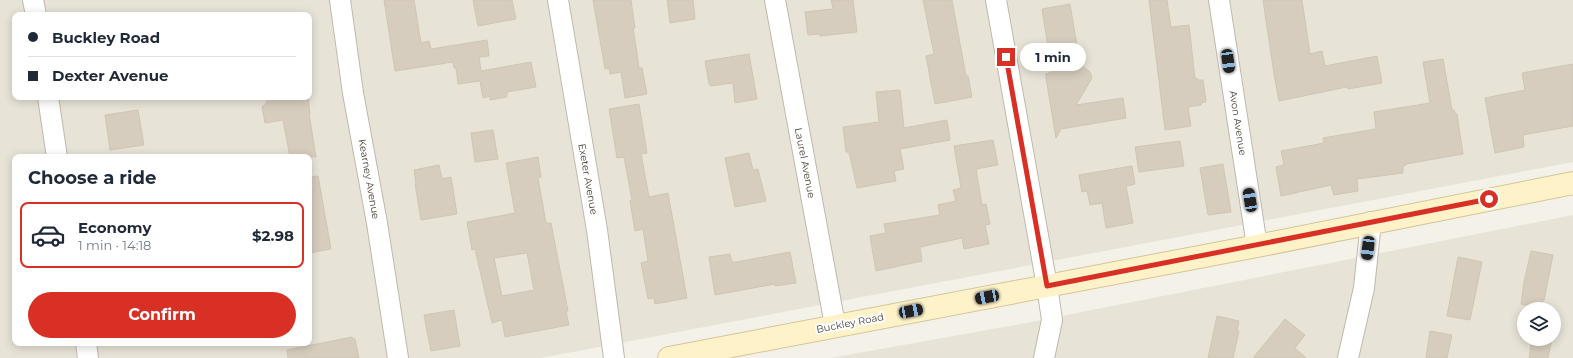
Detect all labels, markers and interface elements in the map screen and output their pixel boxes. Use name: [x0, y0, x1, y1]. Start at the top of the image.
text: Buckley Road: [52, 28, 160, 47]
callout: 1 min: [1020, 43, 1086, 71]
route end: [997, 48, 1015, 66]
car: [1220, 48, 1236, 74]
text: 1 min: [1035, 49, 1071, 65]
text: Dexter Avenue: [52, 66, 168, 85]
street label: Avon Avenue: [1226, 90, 1250, 156]
street label: Laurel Avenue: [792, 127, 818, 199]
street label: Kearney Avenue: [356, 138, 382, 220]
street label: Exeter Avenue: [575, 142, 601, 216]
text: Choose a ride: [28, 167, 156, 189]
car: [1242, 187, 1258, 213]
route start: [1480, 190, 1498, 208]
icon: car: [30, 217, 66, 253]
text: Economy: [78, 218, 151, 237]
text: $2.98: [252, 226, 294, 245]
car: [1361, 235, 1375, 261]
text: 1 min · 14:18: [78, 237, 151, 253]
car: [974, 289, 1000, 305]
button: Confirm: [28, 292, 296, 338]
map controls: [1517, 302, 1561, 346]
button: layers: [1517, 302, 1561, 346]
car: [898, 303, 924, 319]
street label: Buckley Road: [815, 310, 885, 336]

